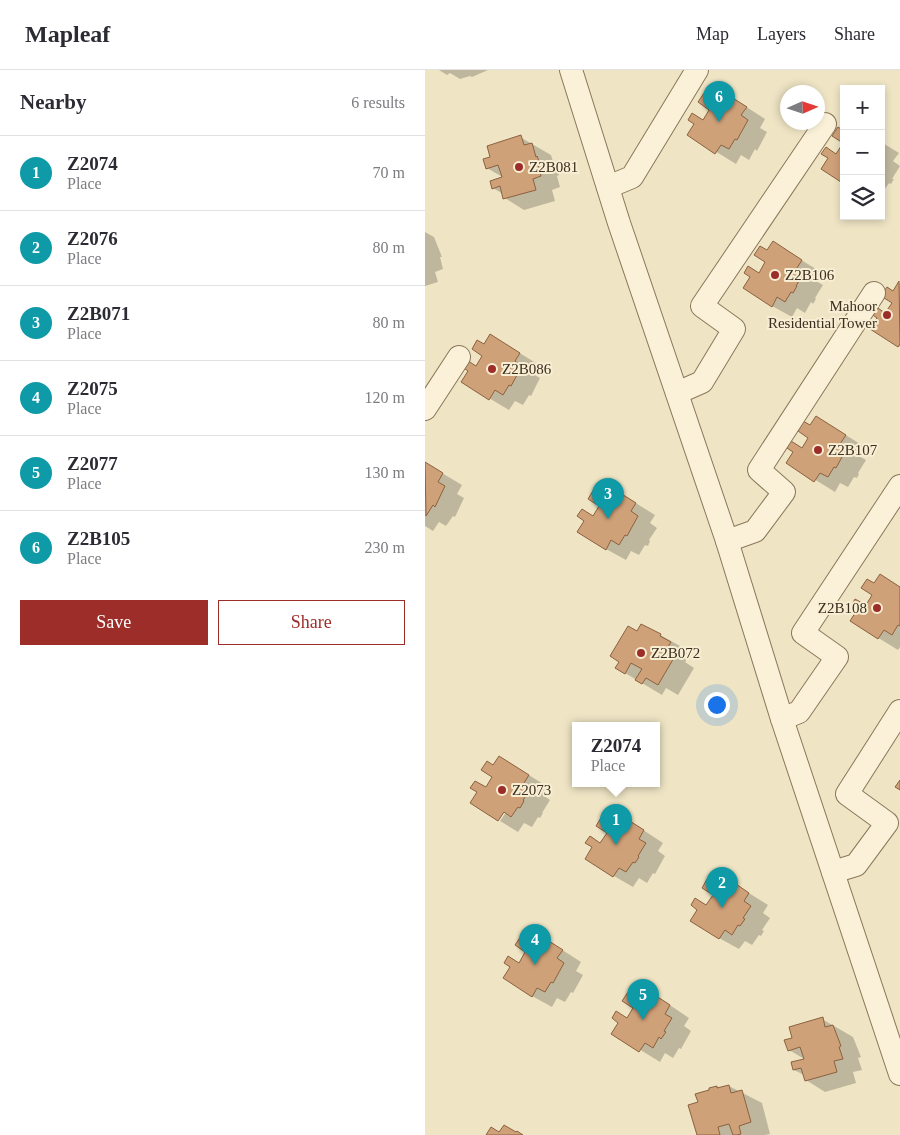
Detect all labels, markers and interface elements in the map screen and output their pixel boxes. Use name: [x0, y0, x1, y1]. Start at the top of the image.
text: Mapleaf: [25, 21, 110, 47]
text: Map: [696, 24, 729, 44]
text: Layers: [757, 24, 806, 44]
text: Share: [834, 24, 875, 44]
pin: 6: [703, 81, 735, 122]
north arrow: [780, 85, 825, 130]
map controls: [840, 85, 885, 220]
button: +: [840, 85, 885, 130]
text: Nearby: [20, 90, 87, 114]
text: 6 results: [351, 94, 405, 111]
button: −: [840, 130, 885, 175]
text: Z2074: [67, 153, 118, 174]
place label: Z2B081: [529, 159, 578, 175]
marker: Z2B081: [513, 161, 525, 173]
text: 1: [32, 164, 40, 181]
text: 70 m: [373, 164, 405, 181]
text: Place: [67, 175, 102, 192]
button: layers: [840, 175, 885, 220]
text: Z2076: [67, 228, 118, 249]
text: 2: [32, 239, 40, 256]
text: 80 m: [373, 239, 405, 256]
text: Place: [67, 250, 102, 267]
place label: Z2B106: [785, 267, 835, 283]
marker: Z2B106: [769, 269, 781, 281]
place label: Mahoor Residential Tower: [768, 298, 877, 331]
text: Z2B071: [67, 303, 130, 324]
marker: Mahoor Residential Tower: [881, 309, 893, 321]
text: 3: [32, 314, 40, 331]
text: 80 m: [373, 314, 405, 331]
text: Place: [67, 325, 102, 342]
place label: Z2B086: [502, 361, 552, 377]
marker: Z2B086: [486, 363, 498, 375]
text: Z2075: [67, 378, 118, 399]
text: 4: [32, 389, 40, 406]
text: 120 m: [365, 389, 405, 406]
text: Place: [67, 400, 102, 417]
place label: Z2B107: [828, 442, 878, 458]
marker: Z2B107: [812, 444, 824, 456]
text: Z2077: [67, 453, 118, 474]
text: 5: [32, 464, 40, 481]
text: 130 m: [365, 464, 405, 481]
text: Place: [67, 475, 102, 492]
pin: 3: [592, 478, 624, 519]
text: Z2B105: [67, 528, 130, 549]
text: 6: [32, 539, 40, 556]
text: 230 m: [365, 539, 405, 556]
text: Place: [67, 550, 102, 567]
button: Save: [20, 600, 208, 645]
button: Share: [218, 600, 405, 645]
place label: Z2B108: [818, 600, 867, 616]
marker: Z2B108: [871, 602, 883, 614]
place label: Z2B072: [651, 645, 700, 661]
marker: Z2B072: [635, 647, 647, 659]
your location: [704, 692, 730, 718]
popup: [572, 722, 660, 787]
text: Z2074: [591, 735, 641, 756]
text: Place: [591, 757, 625, 774]
place label: Z2073: [512, 782, 551, 798]
marker: Z2073: [496, 784, 508, 796]
pin: 1: [600, 804, 632, 845]
pin: 2: [706, 867, 738, 908]
pin: 4: [519, 924, 551, 965]
pin: 5: [627, 979, 659, 1020]

